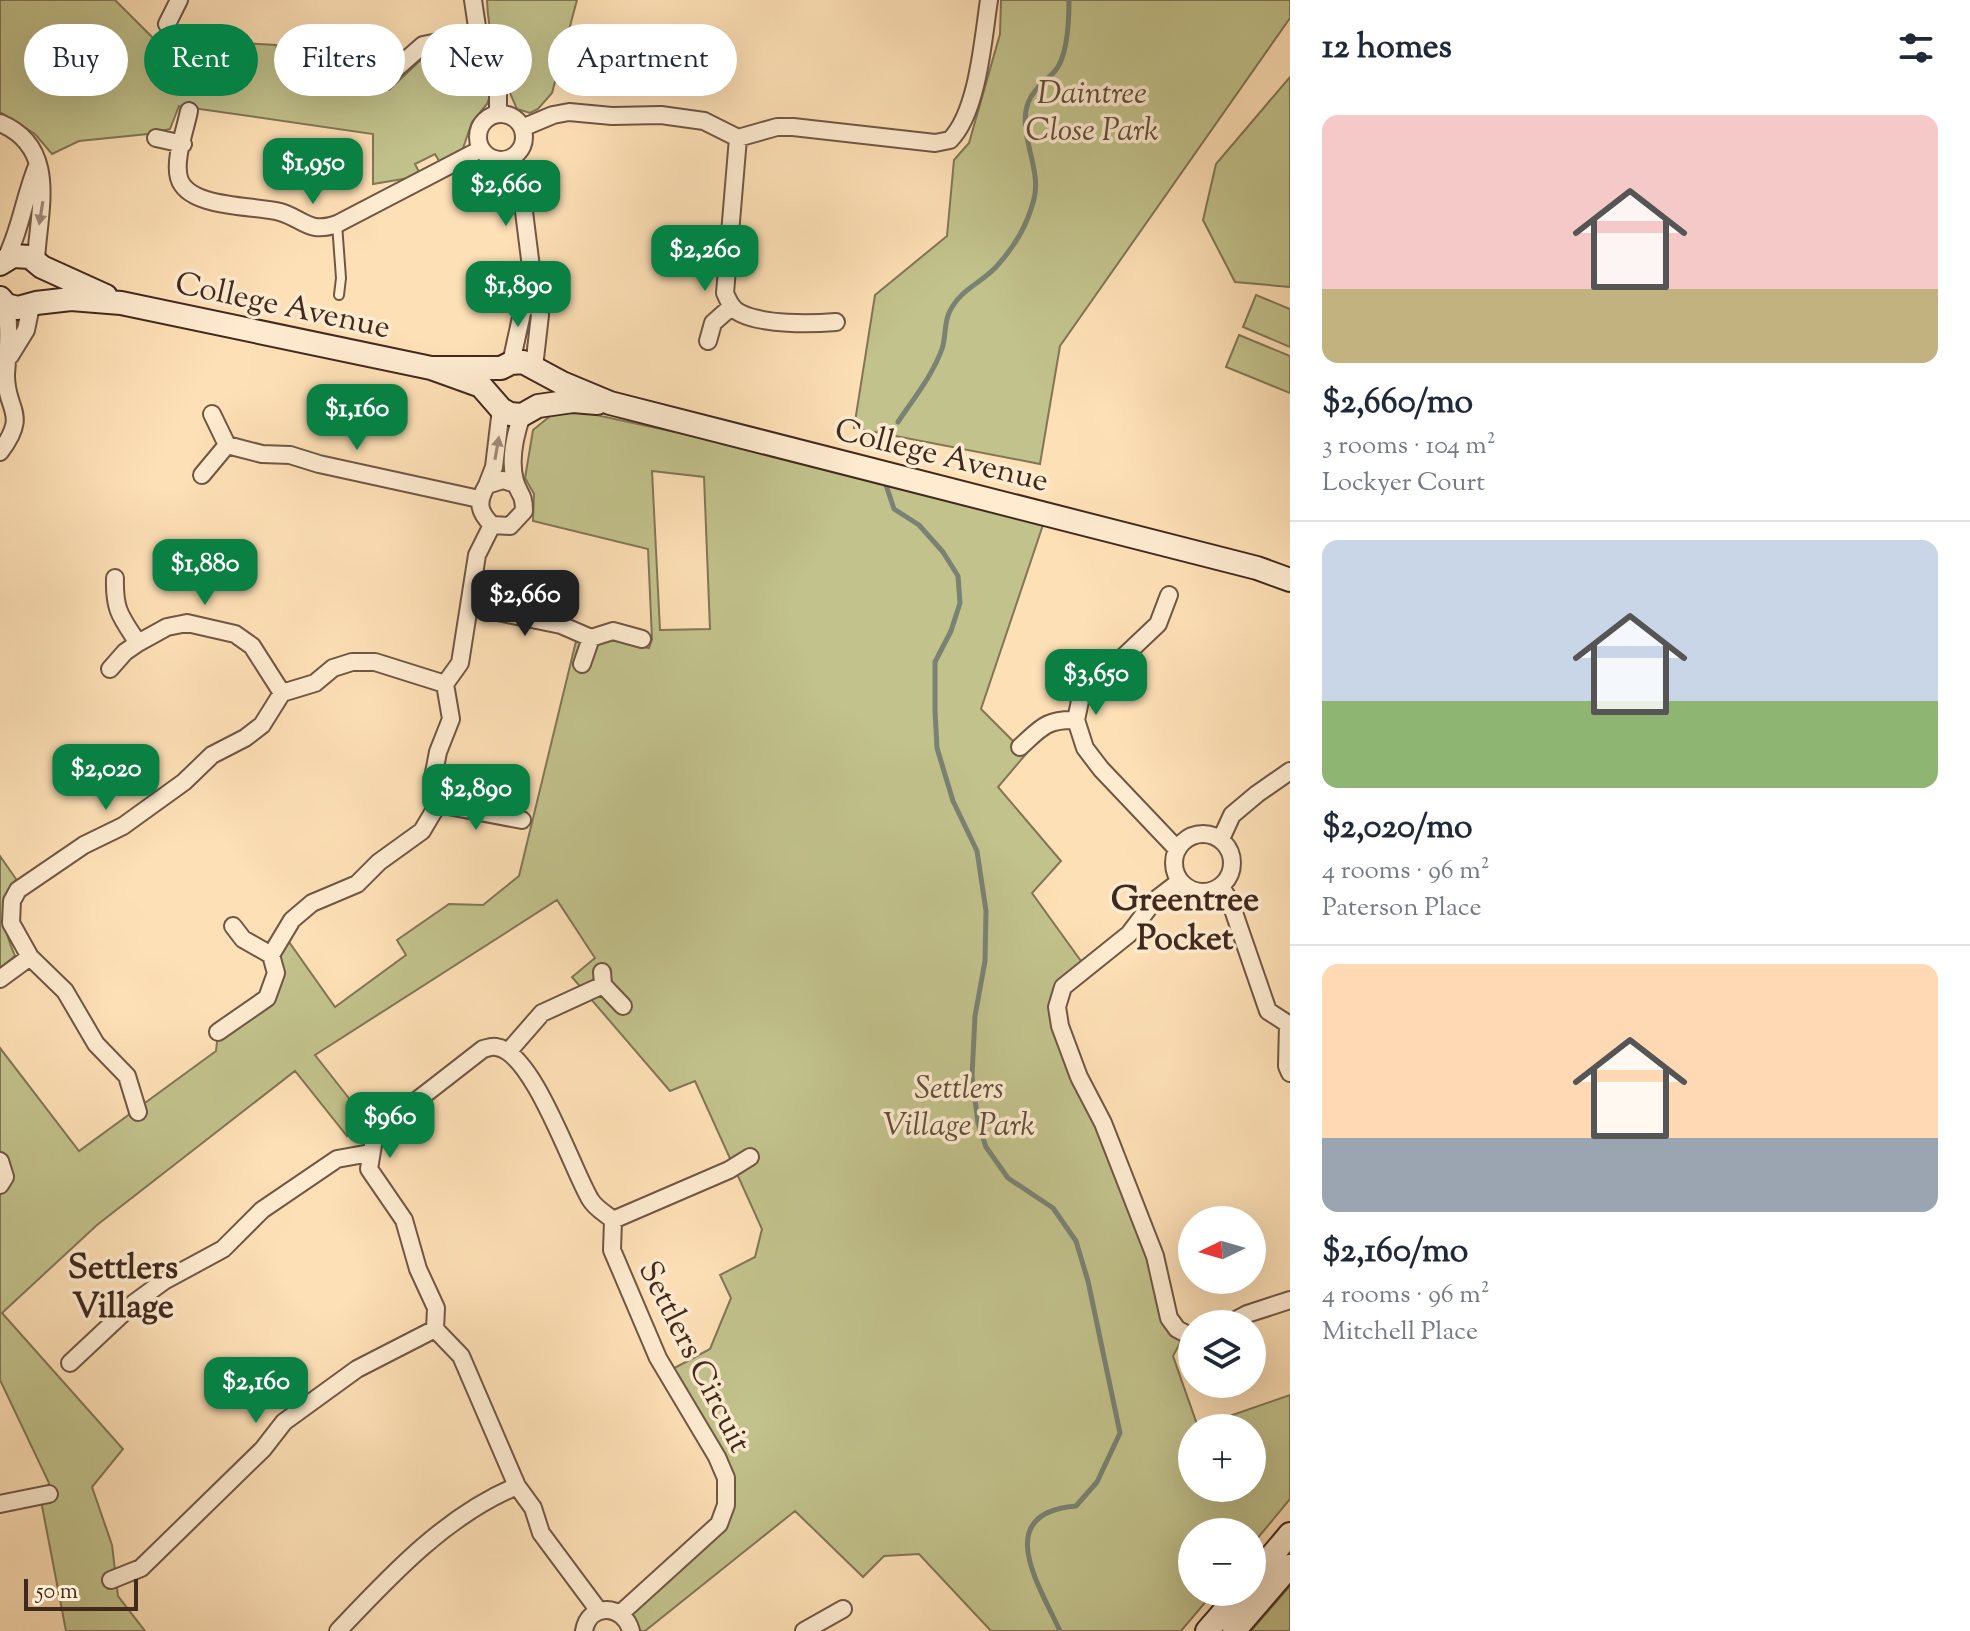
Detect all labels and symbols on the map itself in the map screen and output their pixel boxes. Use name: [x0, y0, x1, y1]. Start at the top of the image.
park label: Daintree Close Park: [1026, 72, 1158, 155]
pin: $1,950: [248, 138, 378, 206]
pin: $2,660: [441, 160, 571, 228]
one-way arrow: [34, 201, 47, 226]
pin: $2,260: [640, 225, 770, 293]
pin: $1,890: [453, 261, 583, 329]
street label: College Avenue: [171, 262, 394, 352]
pin: $1,160: [292, 384, 422, 452]
street label: College Avenue: [830, 408, 1053, 506]
one-way arrow: [491, 435, 504, 460]
pin: $1,880: [140, 539, 270, 607]
pin: $2,660: [460, 570, 590, 638]
pin: $3,650: [1031, 649, 1161, 717]
pin: $2,020: [41, 744, 171, 812]
pin: $2,890: [411, 764, 541, 832]
district label: Greentree Pocket: [1111, 877, 1259, 965]
park label: Settlers Village Park: [883, 1067, 1035, 1150]
pin: $960: [343, 1092, 437, 1160]
north arrow: [1178, 1206, 1266, 1294]
district label: Settlers Village: [68, 1245, 178, 1333]
street label: Settlers Circuit: [625, 1254, 761, 1461]
pin: $2,160: [191, 1357, 321, 1425]
scale bar: [24, 1575, 138, 1611]

